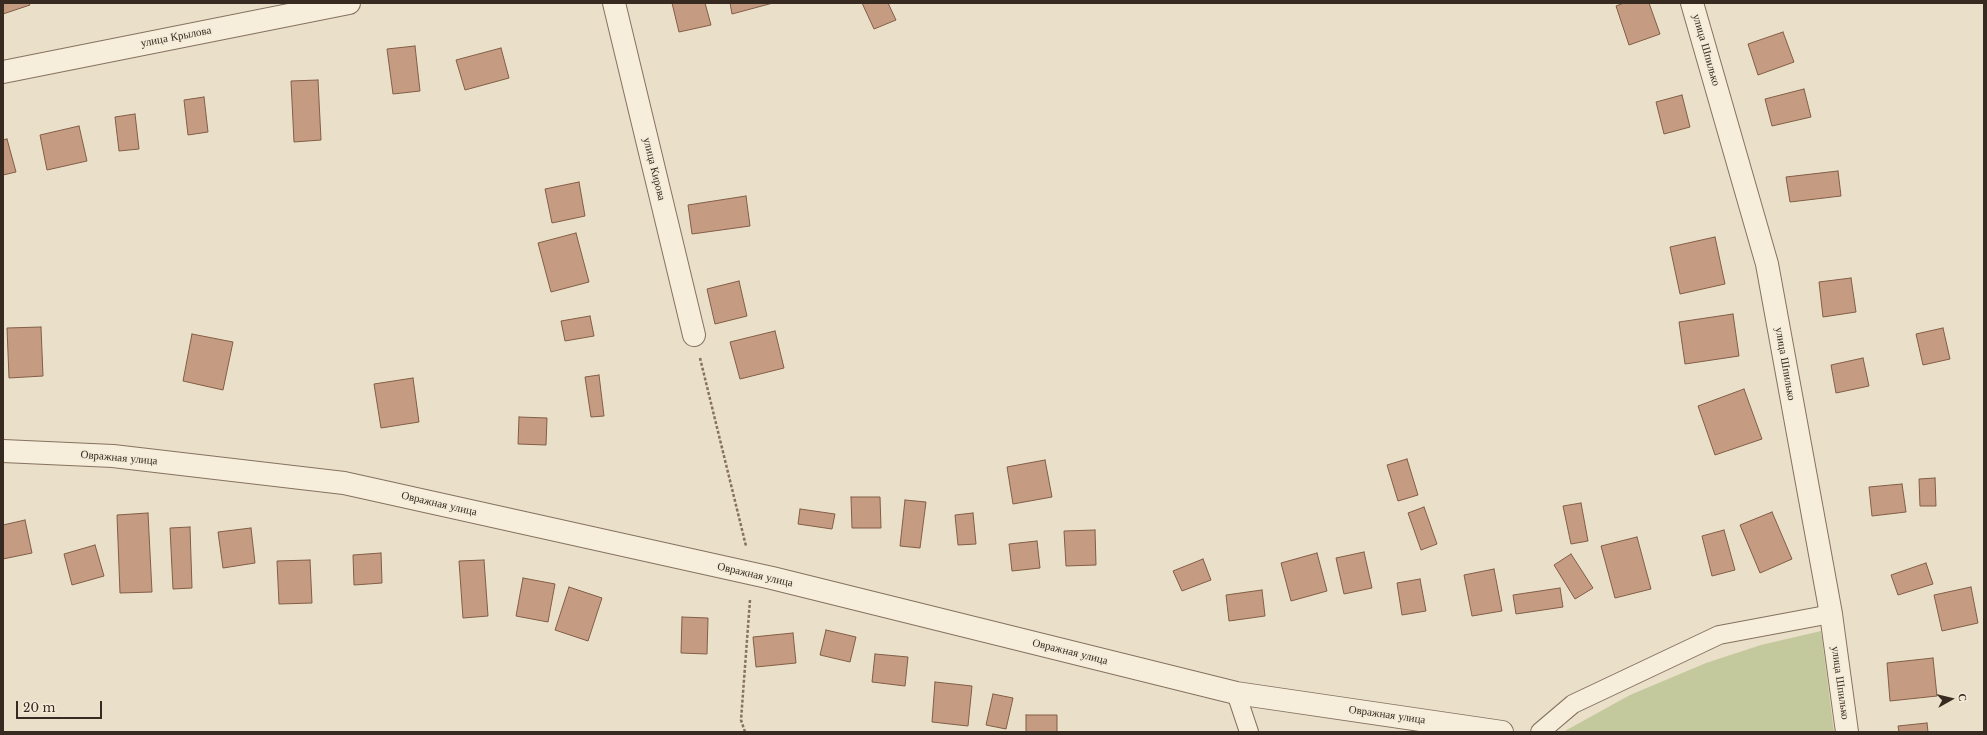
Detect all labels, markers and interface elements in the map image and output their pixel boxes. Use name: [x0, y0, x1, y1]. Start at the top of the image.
street label: улица Шпилько: [1689, 13, 1723, 87]
street label: улица Крылова: [140, 24, 212, 50]
street label: улица Кирова: [640, 136, 668, 202]
street label: улица Шпилько: [1772, 326, 1798, 402]
street label: Овражная улица: [80, 448, 158, 468]
street label: Овражная улица: [400, 489, 478, 519]
street label: Овражная улица: [716, 560, 794, 590]
street label: Овражная улица: [1031, 636, 1109, 668]
street label: улица Шпилько: [1828, 645, 1852, 721]
north arrow: [1931, 679, 1971, 719]
text: С: [1955, 692, 1970, 702]
scale bar: [18, 693, 104, 719]
text: 20 m: [23, 700, 55, 715]
street label: Овражная улица: [1348, 703, 1426, 727]

